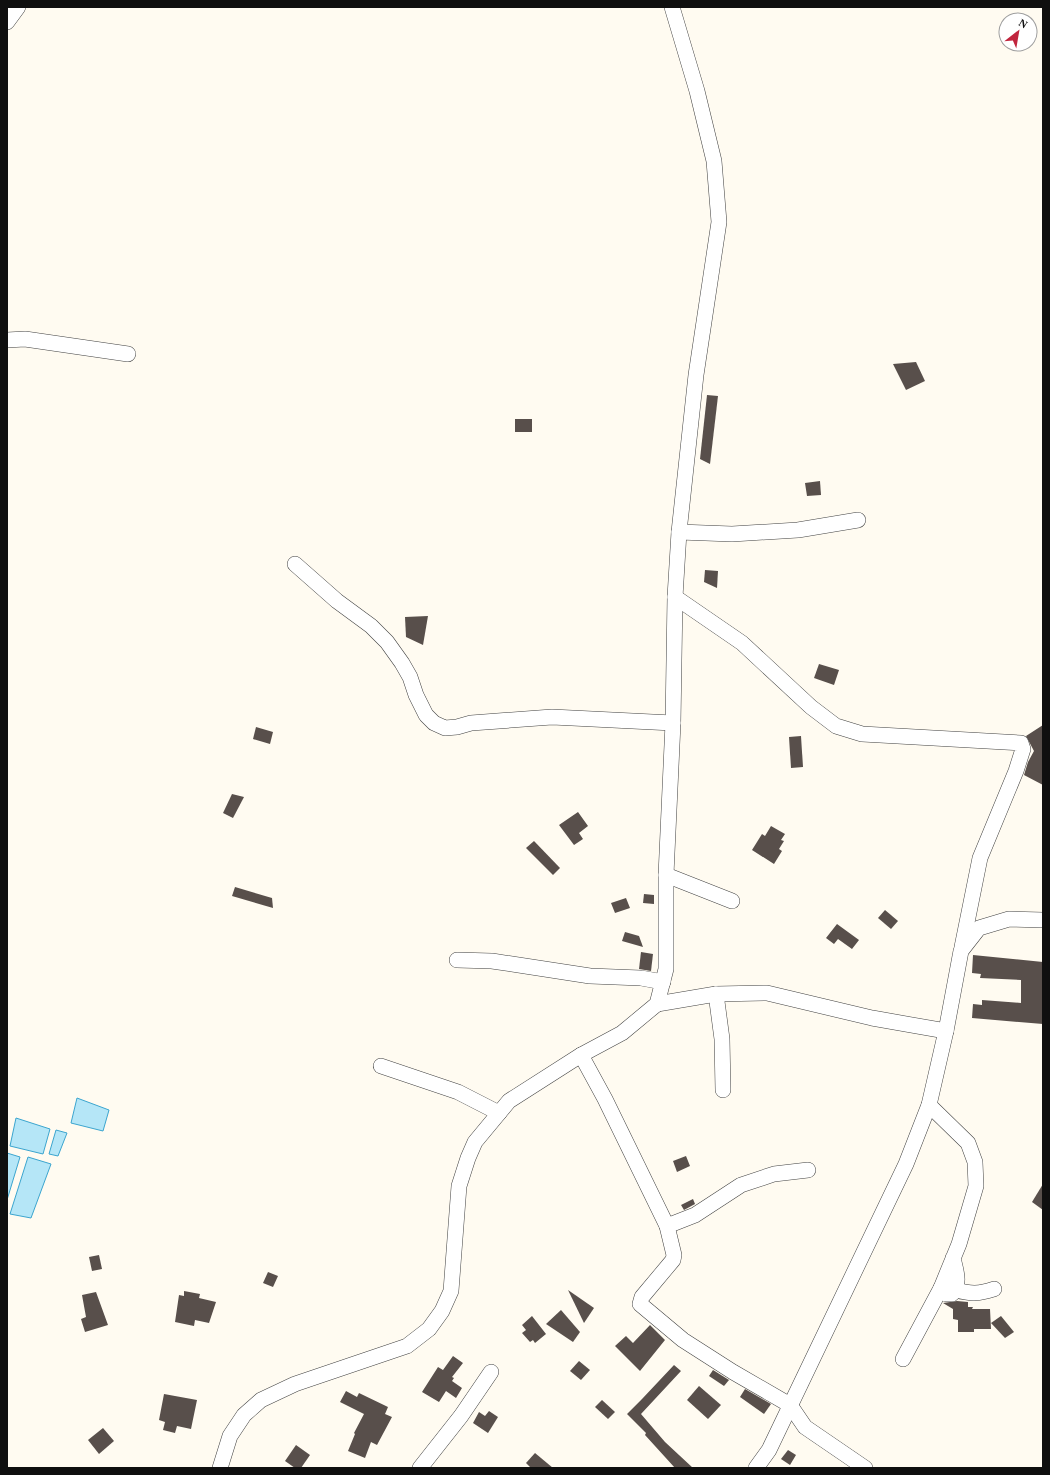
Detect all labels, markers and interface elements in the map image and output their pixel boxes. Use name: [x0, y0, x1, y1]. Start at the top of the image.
north arrow: [998, 12, 1038, 52]
text: N: [1017, 16, 1030, 31]

